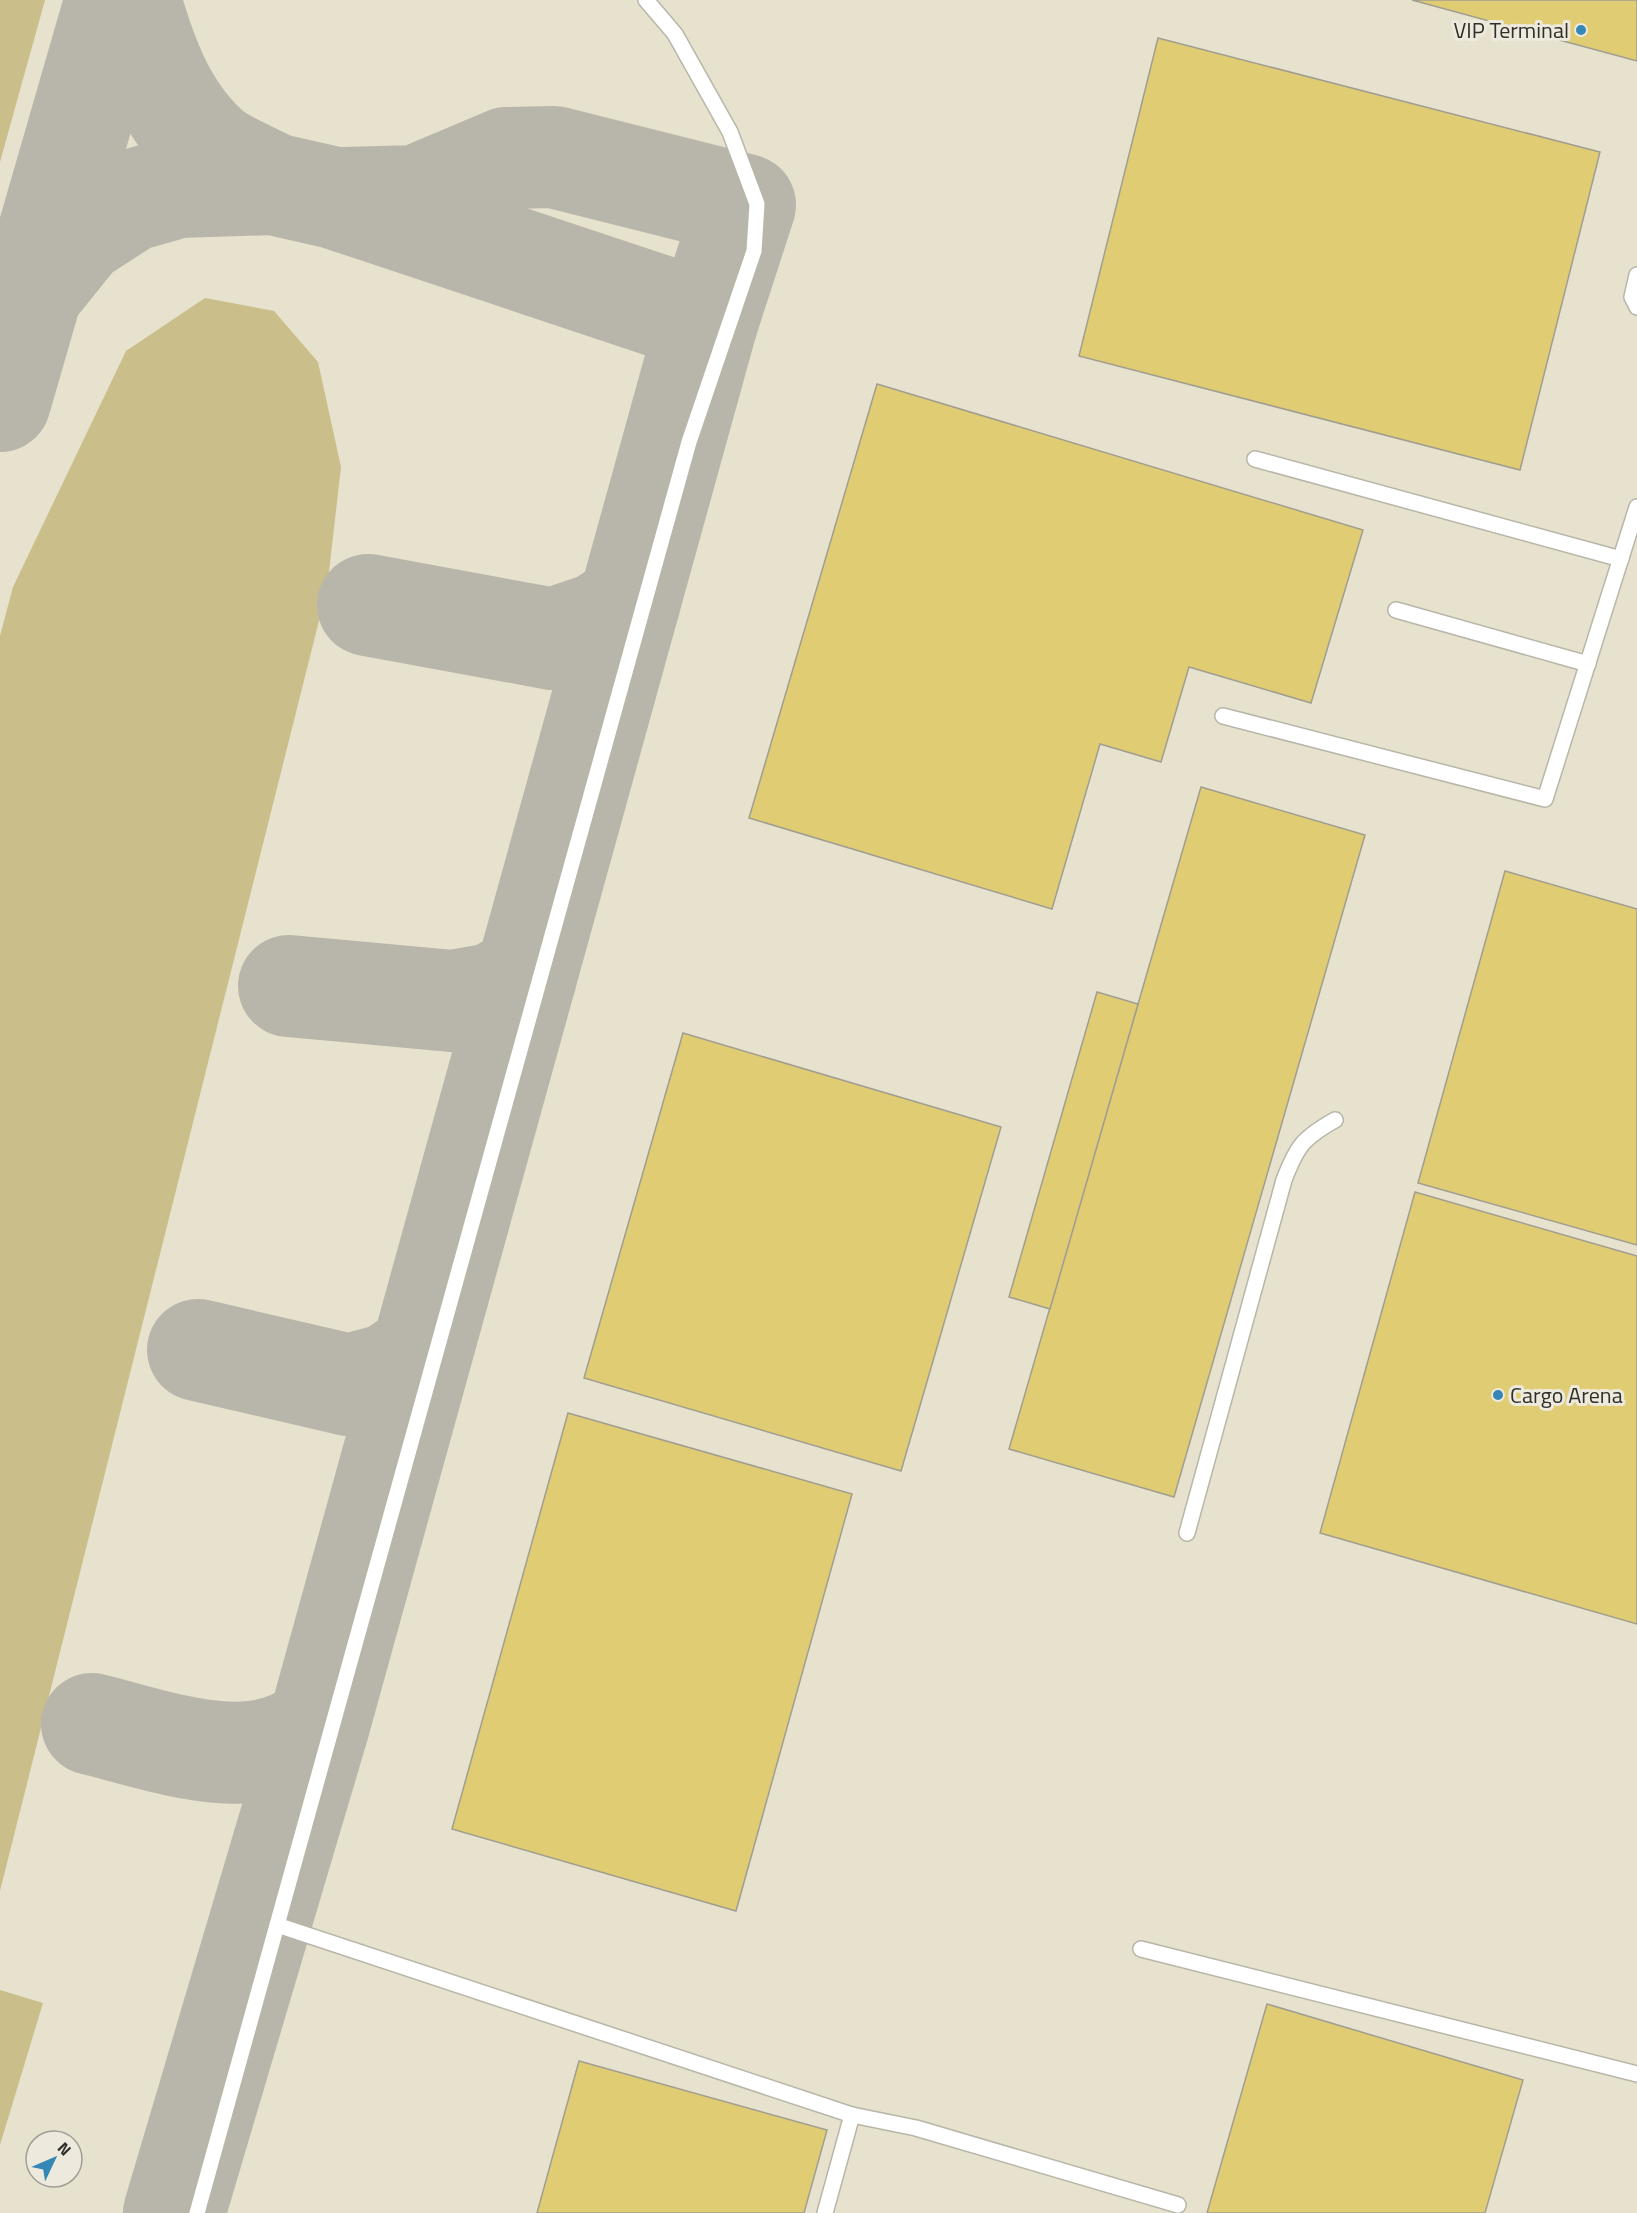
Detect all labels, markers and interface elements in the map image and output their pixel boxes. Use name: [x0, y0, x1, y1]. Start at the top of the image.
place label: VIP Terminal: [1453, 13, 1569, 47]
marker: VIP Terminal: [1574, 23, 1588, 37]
place label: Cargo Arena: [1510, 1378, 1623, 1412]
marker: Cargo Arena: [1491, 1388, 1505, 1402]
north arrow: [24, 2129, 84, 2189]
text: N: [52, 2136, 77, 2161]

